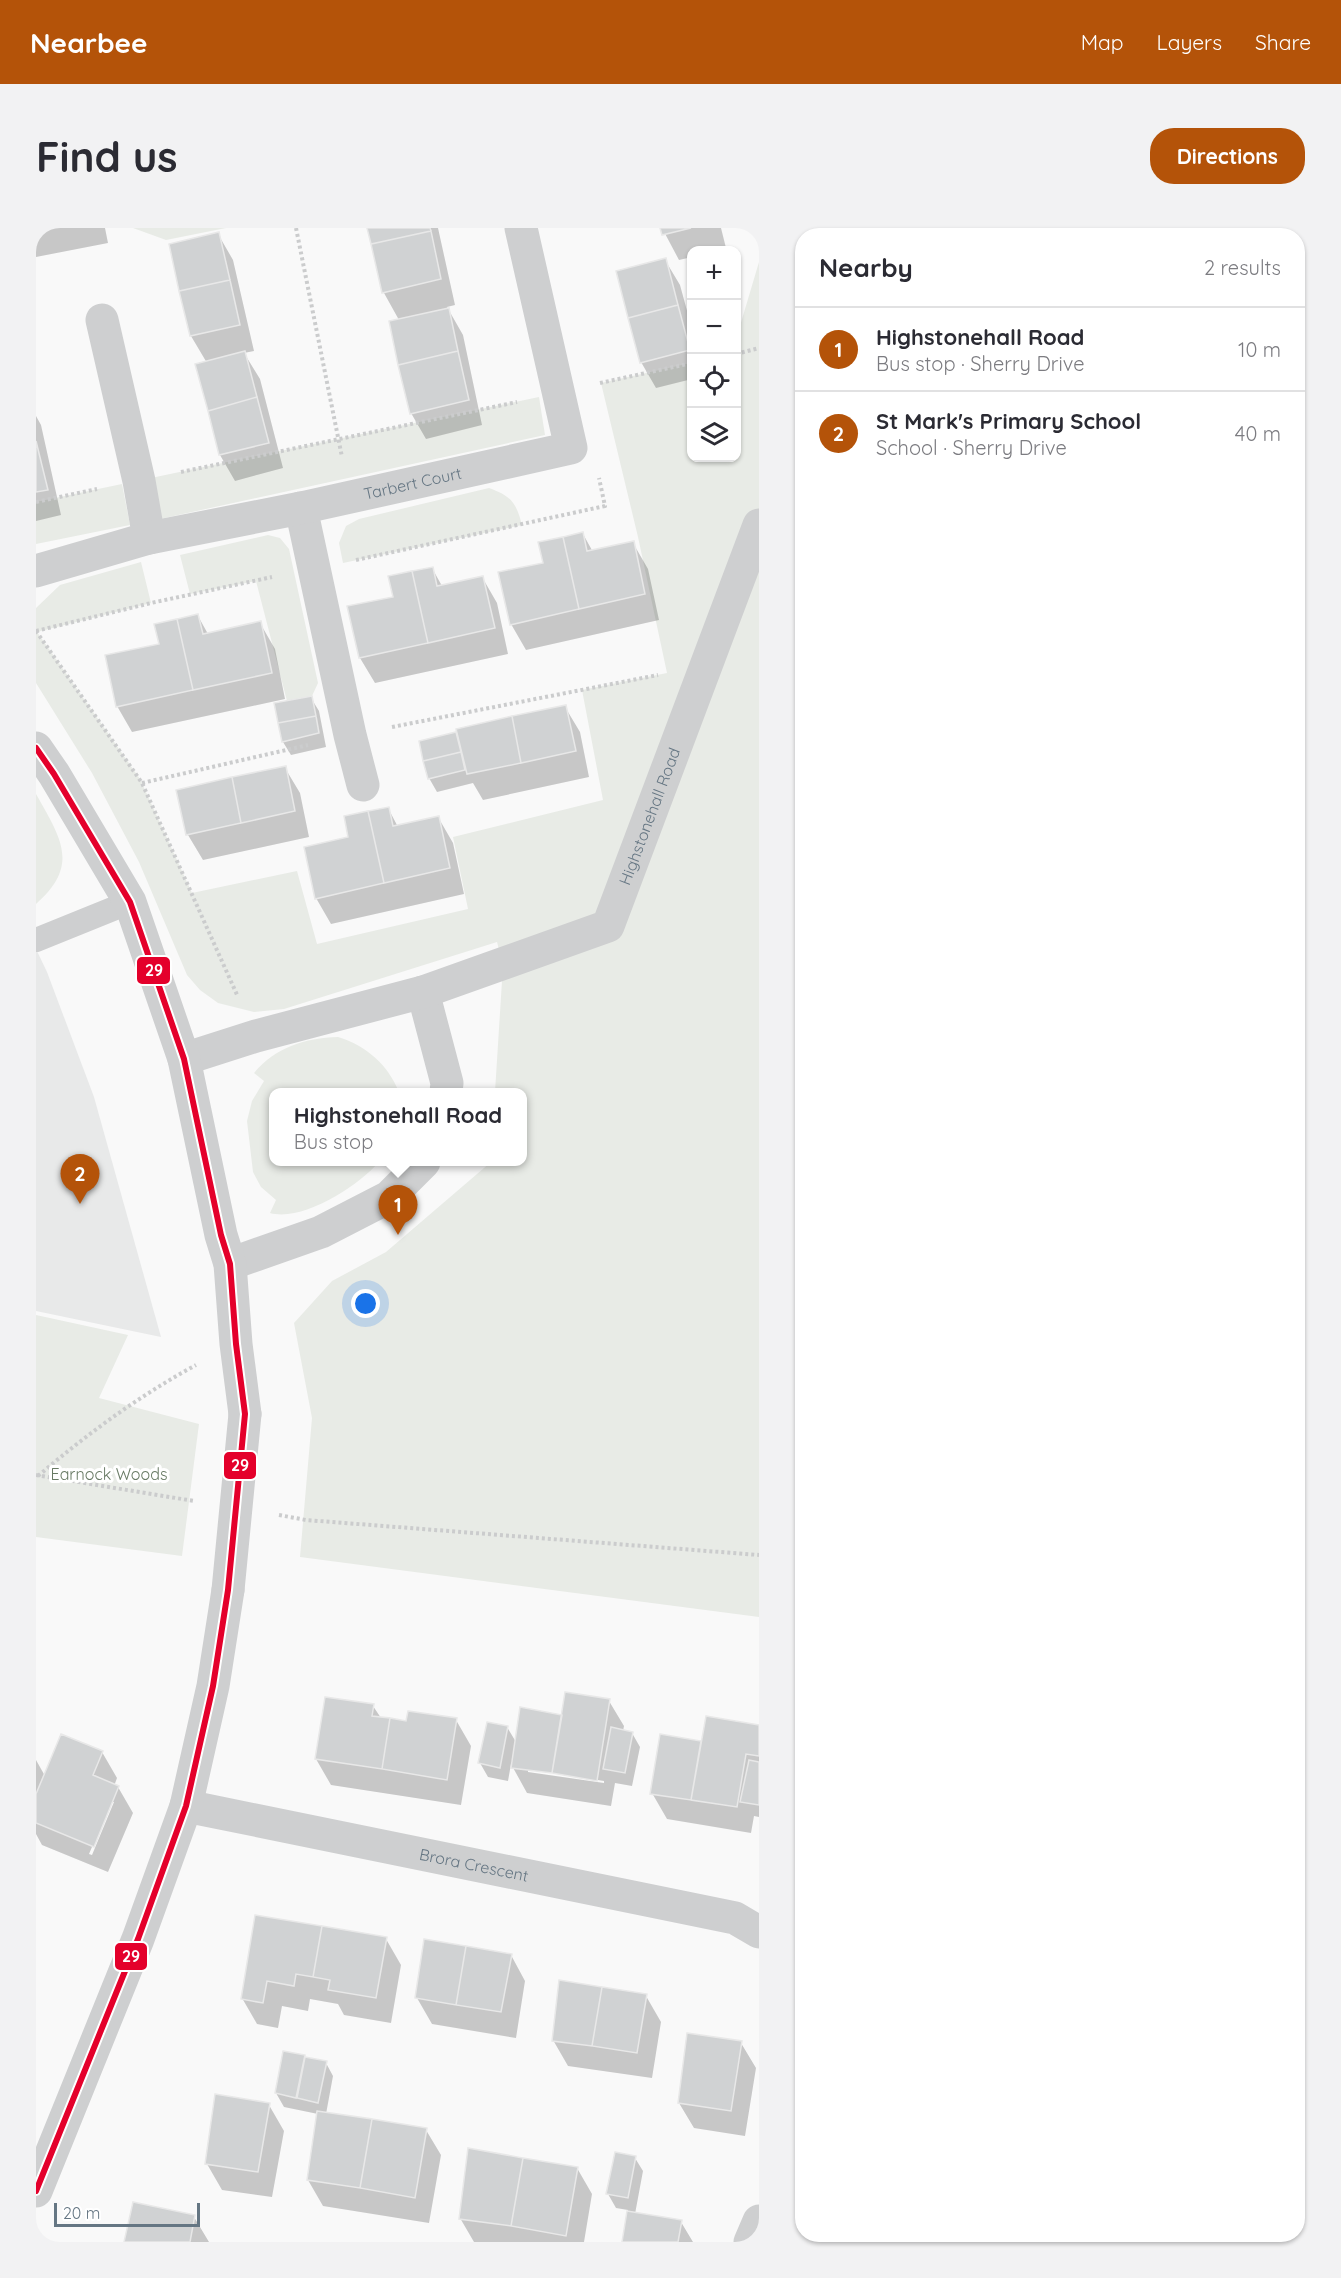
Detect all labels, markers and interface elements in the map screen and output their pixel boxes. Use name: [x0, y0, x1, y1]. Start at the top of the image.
text: Nearbee: [30, 25, 148, 60]
text: Map: [1081, 29, 1124, 55]
text: Layers: [1157, 29, 1222, 55]
text: Share: [1255, 29, 1311, 55]
button: Directions: [1150, 128, 1305, 184]
text: Find us: [36, 130, 178, 183]
map controls: [687, 246, 741, 462]
button: +: [687, 246, 741, 300]
text: Nearby: [819, 251, 913, 284]
text: 2 results: [1204, 255, 1281, 280]
button: −: [687, 300, 741, 354]
text: Highstonehall Road: [876, 323, 1084, 351]
text: 1: [835, 337, 842, 362]
text: 10 m: [1238, 337, 1281, 362]
text: Bus stop · Sherry Drive: [876, 351, 1085, 376]
button: locate: [687, 354, 741, 408]
text: St Mark's Primary School: [876, 407, 1141, 435]
button: layers: [687, 408, 741, 462]
text: 2: [833, 421, 844, 446]
text: 40 m: [1235, 421, 1281, 446]
text: School · Sherry Drive: [876, 435, 1067, 460]
street label: Tarbert Court: [362, 463, 463, 504]
street label: Highstonehall Road: [614, 745, 684, 888]
line badge: 29: [136, 956, 171, 985]
text: 29: [145, 960, 163, 980]
popup: [269, 1088, 527, 1166]
text: Highstonehall Road: [294, 1101, 502, 1129]
text: Bus stop: [294, 1129, 373, 1154]
pin: 2: [60, 1154, 99, 1204]
pin: 1: [378, 1186, 418, 1235]
your location: [351, 1289, 380, 1318]
line badge: 29: [223, 1451, 257, 1480]
text: 29: [231, 1455, 249, 1475]
park label: Earnock Woods: [51, 1464, 167, 1484]
street label: Brora Crescent: [418, 1844, 530, 1886]
line badge: 29: [114, 1942, 148, 1971]
text: 29: [122, 1946, 140, 1966]
scale bar: [54, 2200, 200, 2228]
text: 20 m: [63, 2203, 100, 2223]

